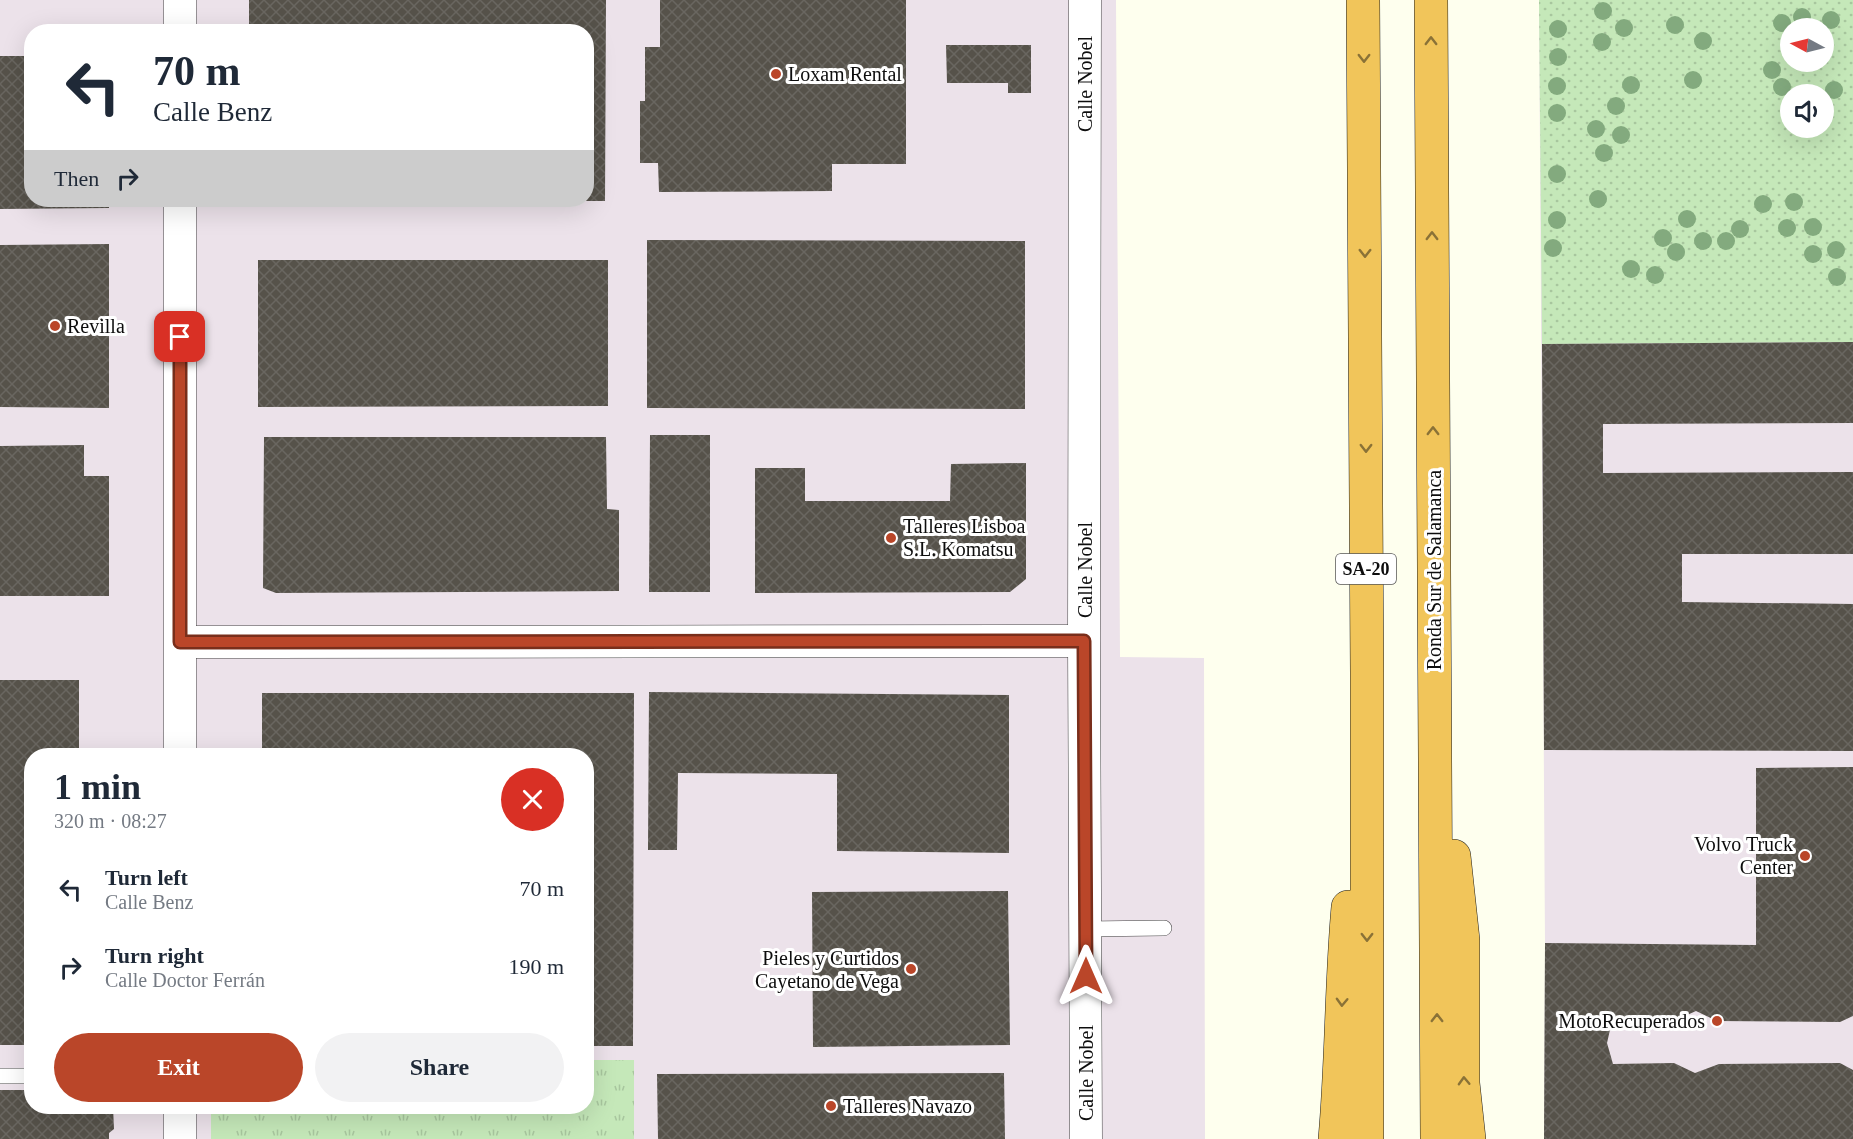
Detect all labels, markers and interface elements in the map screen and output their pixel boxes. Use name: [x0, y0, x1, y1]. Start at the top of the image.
north arrow: [1780, 18, 1834, 72]
map controls: [1780, 18, 1834, 138]
street label: Calle Nobel: [1074, 36, 1096, 132]
one-way arrow: [1425, 36, 1437, 45]
icon: left: [54, 48, 132, 126]
text: 70 m: [153, 48, 241, 94]
one-way arrow: [1357, 54, 1370, 63]
place label: Loxam Rental: [788, 63, 902, 85]
marker: Loxam Rental: [769, 67, 783, 81]
button: sound: [1780, 84, 1834, 138]
text: Calle Benz: [153, 97, 272, 127]
icon: right: [111, 162, 144, 195]
text: Then: [54, 166, 99, 191]
one-way arrow: [1426, 231, 1438, 240]
one-way arrow: [1359, 249, 1371, 258]
pin: [154, 311, 205, 362]
place label: Revilla: [67, 315, 125, 337]
marker: Revilla: [48, 319, 62, 333]
icon: arrive: [163, 320, 196, 353]
one-way arrow: [1427, 426, 1439, 435]
one-way arrow: [1360, 444, 1372, 453]
street label: Ronda Sur de Salamanca: [1423, 470, 1445, 670]
place label: Talleres Lisboa S.L. Komatsu: [903, 515, 1026, 560]
street label: Calle Nobel: [1074, 522, 1096, 618]
marker: Talleres Lisboa S.L. Komatsu: [884, 531, 898, 545]
road number: SA-20: [1336, 554, 1396, 584]
text: 1 min: [54, 767, 141, 807]
button: close: [501, 768, 564, 831]
text: 320 m · 08:27: [54, 810, 167, 832]
place label: Volvo Truck Center: [1694, 833, 1793, 878]
marker: Volvo Truck Center: [1798, 849, 1812, 863]
text: Turn left: [105, 865, 188, 890]
icon: left: [54, 873, 87, 906]
text: 70 m: [519, 876, 564, 901]
text: Calle Benz: [105, 891, 193, 913]
one-way arrow: [1361, 933, 1373, 942]
text: Turn right: [105, 943, 204, 968]
position arrow: [1054, 944, 1118, 1008]
place label: Pieles y Curtidos Cayetano de Vega: [755, 947, 899, 993]
icon: right: [54, 951, 87, 984]
text: 190 m: [508, 954, 564, 979]
marker: Pieles y Curtidos Cayetano de Vega: [904, 962, 918, 976]
text: Calle Doctor Ferrán: [105, 969, 265, 991]
one-way arrow: [1336, 998, 1349, 1007]
place label: MotoRecuperados: [1558, 1010, 1705, 1033]
one-way arrow: [1431, 1013, 1443, 1022]
marker: MotoRecuperados: [1710, 1014, 1724, 1028]
street label: Calle Nobel: [1075, 1025, 1097, 1121]
button: Exit: [54, 1033, 303, 1102]
button: Share: [315, 1033, 564, 1102]
one-way arrow: [1457, 1076, 1470, 1085]
place label: Talleres Navazo: [843, 1095, 972, 1117]
marker: Talleres Navazo: [824, 1099, 838, 1113]

